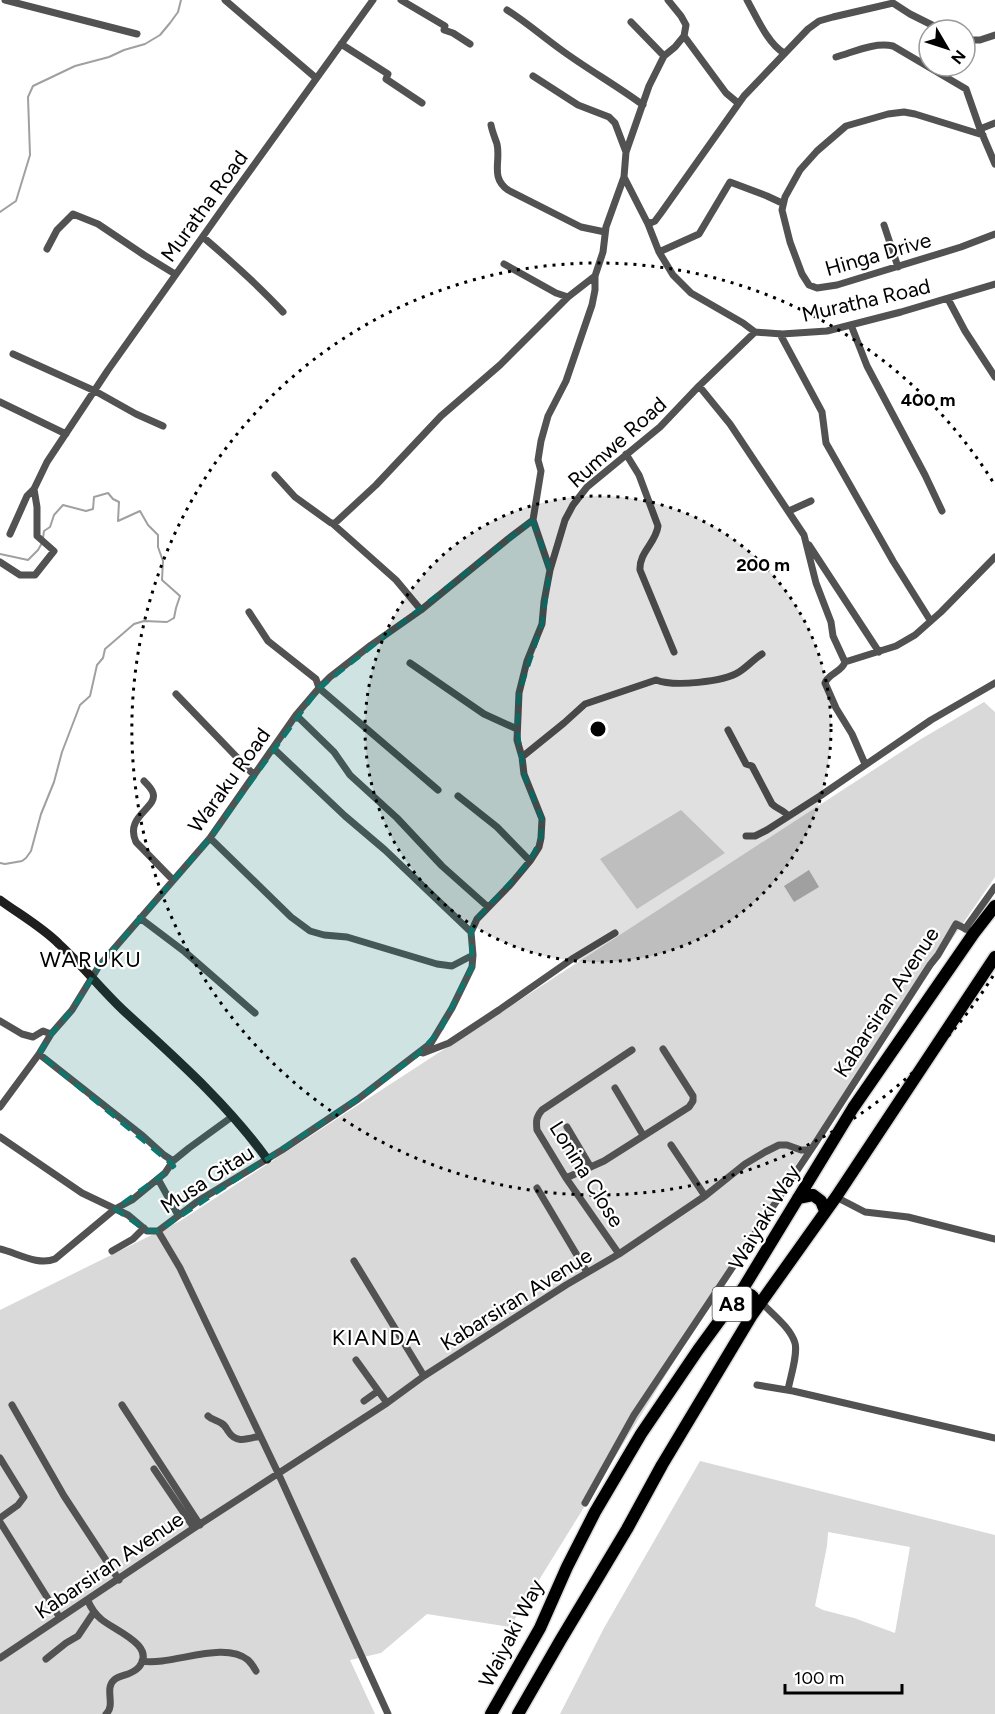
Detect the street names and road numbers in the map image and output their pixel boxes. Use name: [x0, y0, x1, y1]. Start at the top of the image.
street label: Muratha Road: [155, 146, 253, 266]
street label: Hinga Drive: [822, 227, 934, 281]
street label: Muratha Road: [799, 273, 933, 327]
street label: Rumwe Road: [563, 391, 671, 493]
street label: Waraku Road: [183, 723, 275, 837]
street label: Kabarsiran Avenue: [828, 922, 944, 1082]
street label: Lonina Close: [544, 1116, 630, 1232]
street label: Musa Gitau: [156, 1140, 258, 1218]
street label: Waiyaki Way: [723, 1160, 805, 1274]
street label: Kabarsiran Avenue: [436, 1242, 596, 1356]
road number: A8: [712, 1287, 752, 1321]
street label: Kabarsiran Avenue: [30, 1506, 188, 1624]
street label: Waiyaki Way: [473, 1575, 549, 1691]

